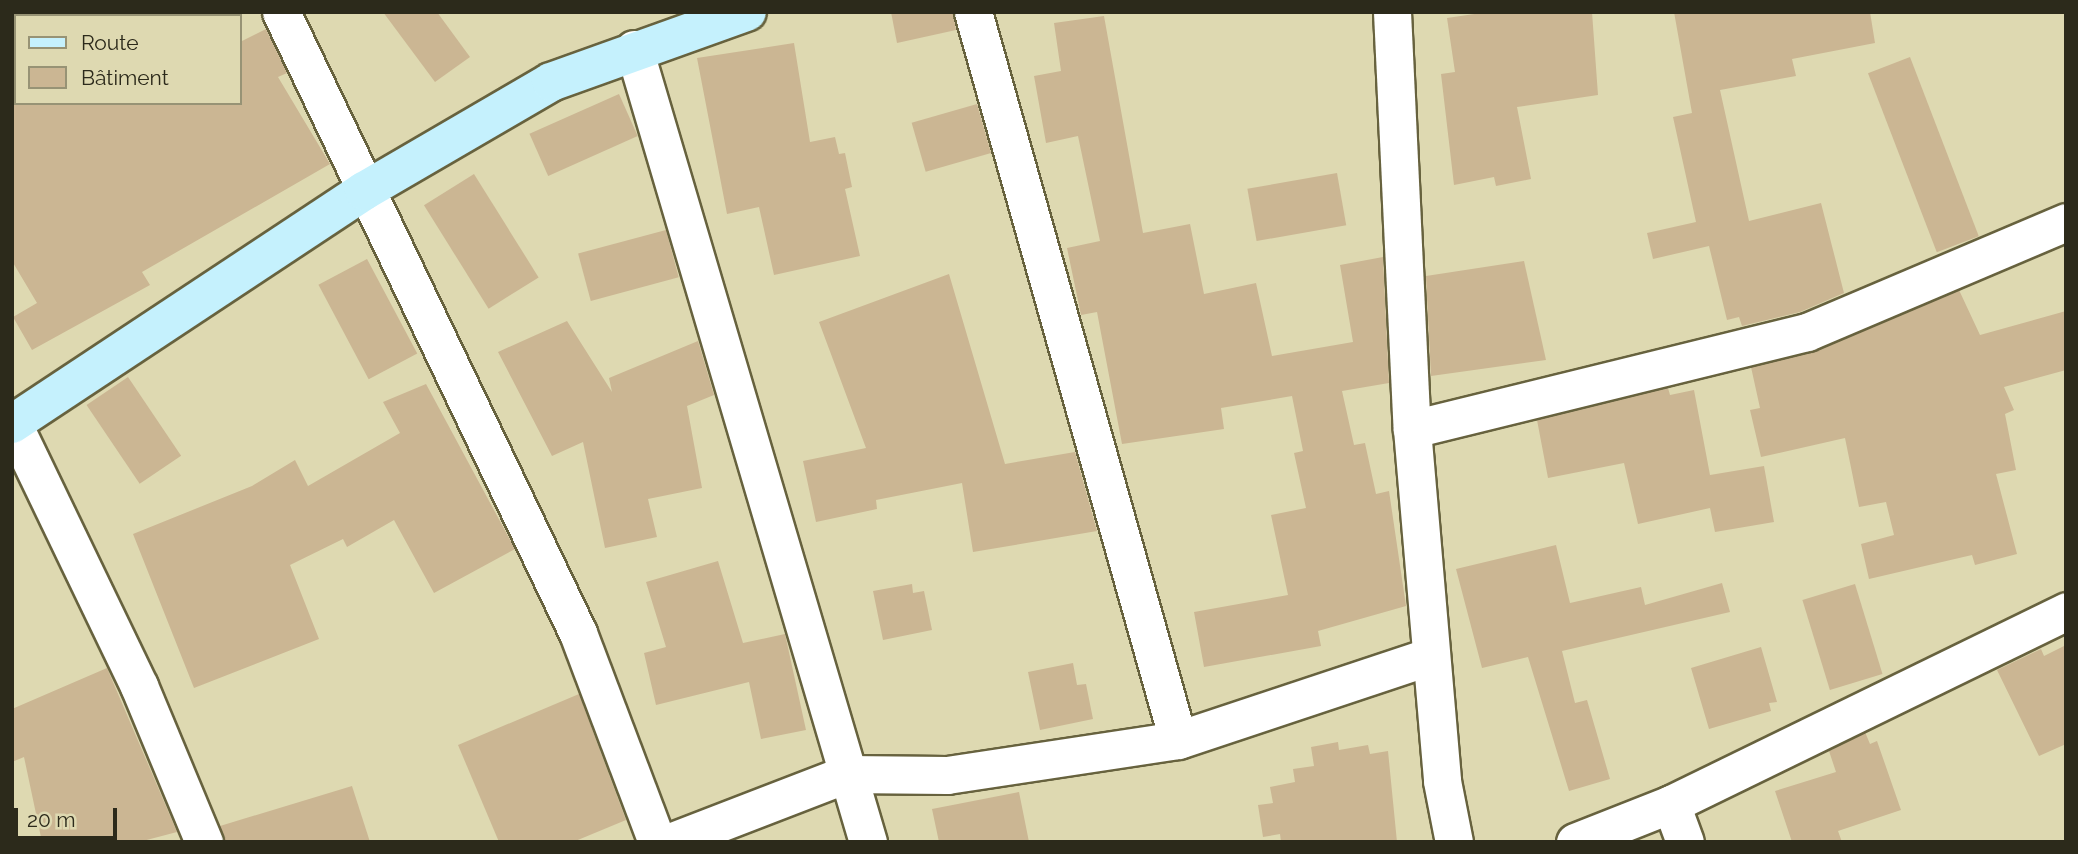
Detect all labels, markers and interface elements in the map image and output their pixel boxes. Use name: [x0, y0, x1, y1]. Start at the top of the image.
legend: [14, 14, 242, 105]
text: Route: [81, 30, 139, 55]
text: Bâtiment: [81, 65, 169, 90]
scale bar: [18, 794, 121, 838]
text: 20 m: [27, 807, 75, 832]

